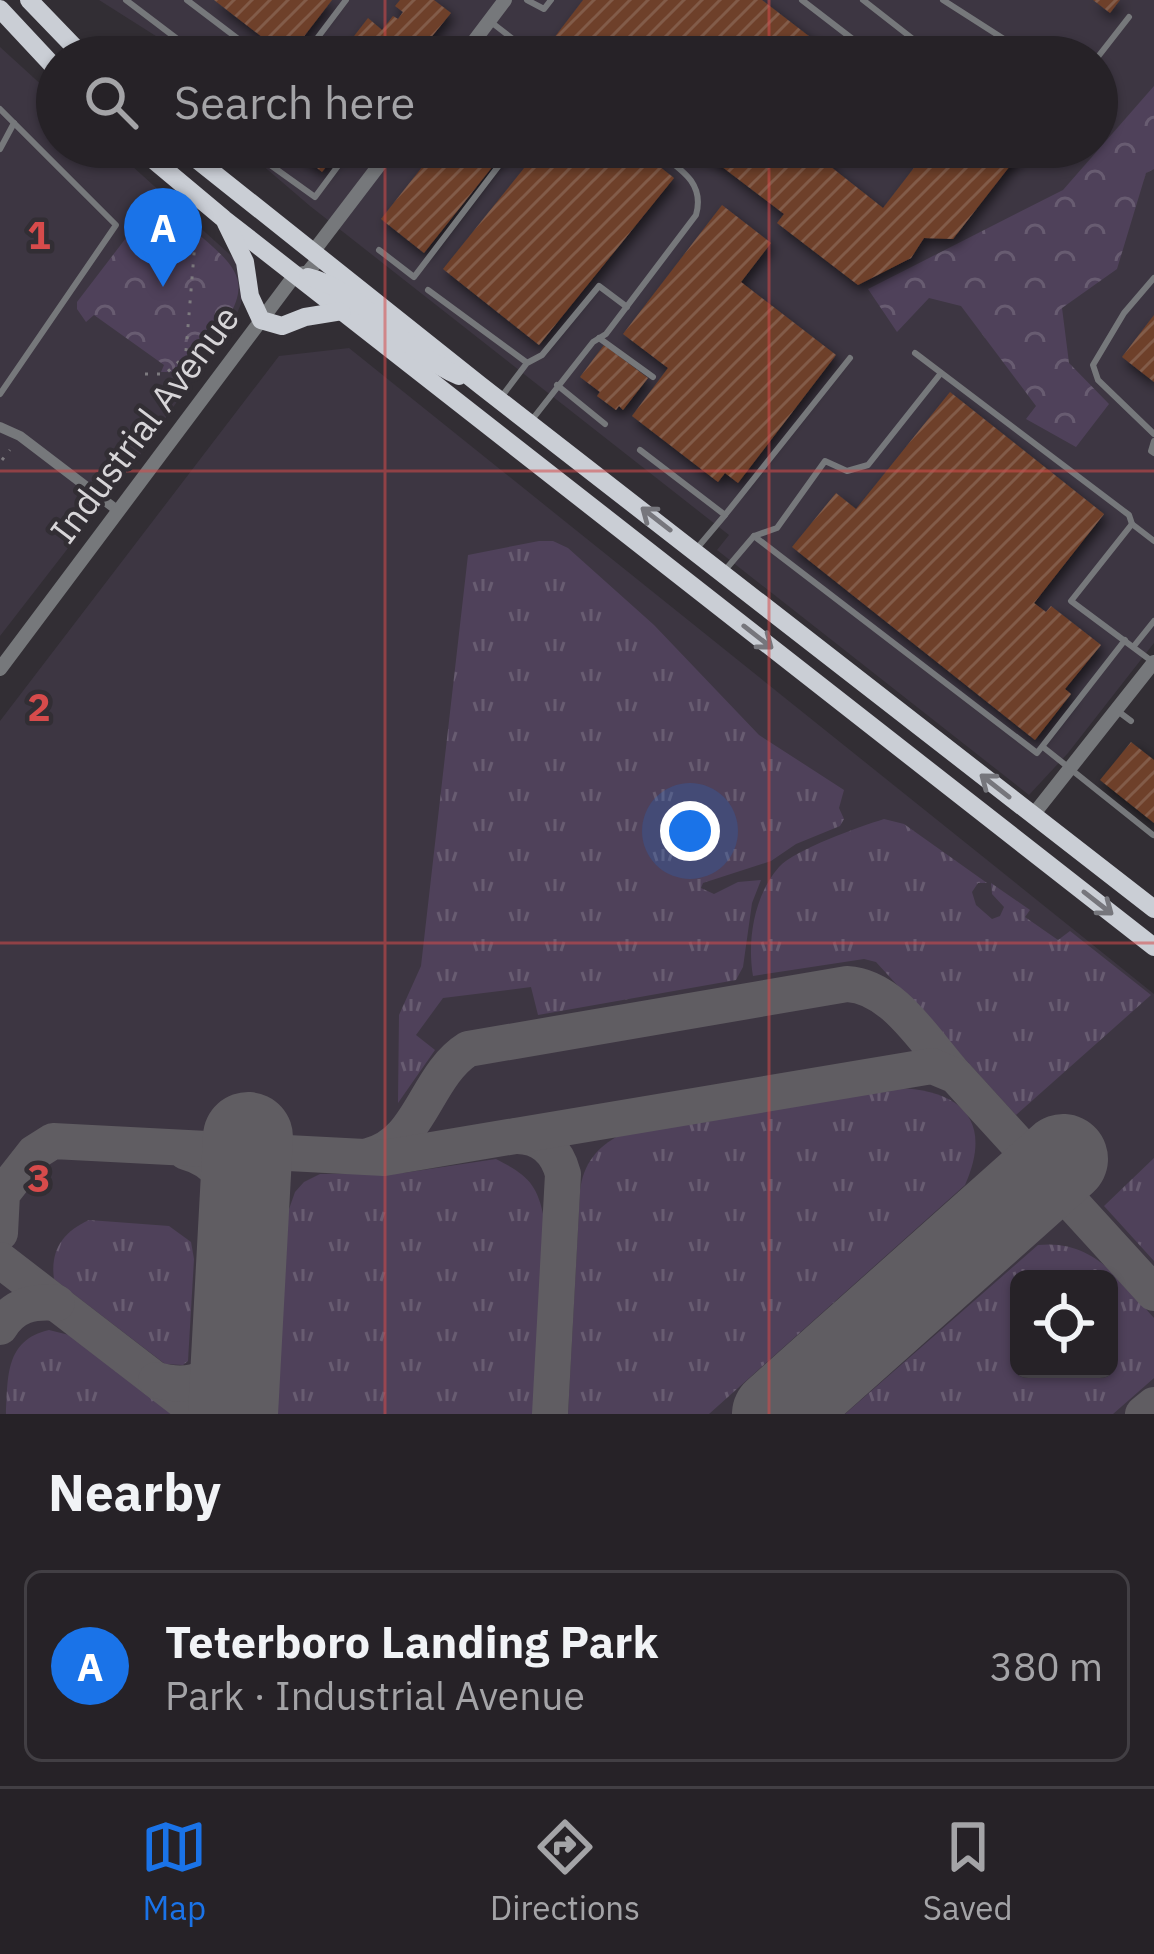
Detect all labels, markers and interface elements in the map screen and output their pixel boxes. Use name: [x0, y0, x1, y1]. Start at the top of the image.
search box: [36, 36, 1118, 168]
icon: search: [78, 69, 144, 135]
text: Search here: [174, 73, 415, 131]
pin: A: [124, 188, 202, 287]
text: 1: [27, 209, 51, 260]
street label: Industrial Avenue: [39, 296, 249, 552]
one-way arrow: [640, 506, 672, 533]
one-way arrow: [741, 623, 773, 650]
text: 2: [27, 681, 51, 732]
one-way arrow: [980, 773, 1012, 799]
your location: [660, 801, 720, 861]
one-way arrow: [1081, 890, 1114, 915]
text: 3: [27, 1152, 51, 1203]
map controls: [1010, 1270, 1118, 1378]
button: locate: [1010, 1270, 1118, 1378]
text: Nearby: [48, 1459, 221, 1525]
text: Teterboro Landing Park: [165, 1612, 658, 1670]
text: A: [77, 1641, 103, 1692]
text: 380 m: [990, 1641, 1103, 1692]
text: Park · Industrial Avenue: [165, 1670, 585, 1721]
tab: Map: [141, 1814, 207, 1929]
tab: Directions: [490, 1814, 640, 1929]
tab: Saved: [923, 1814, 1013, 1929]

